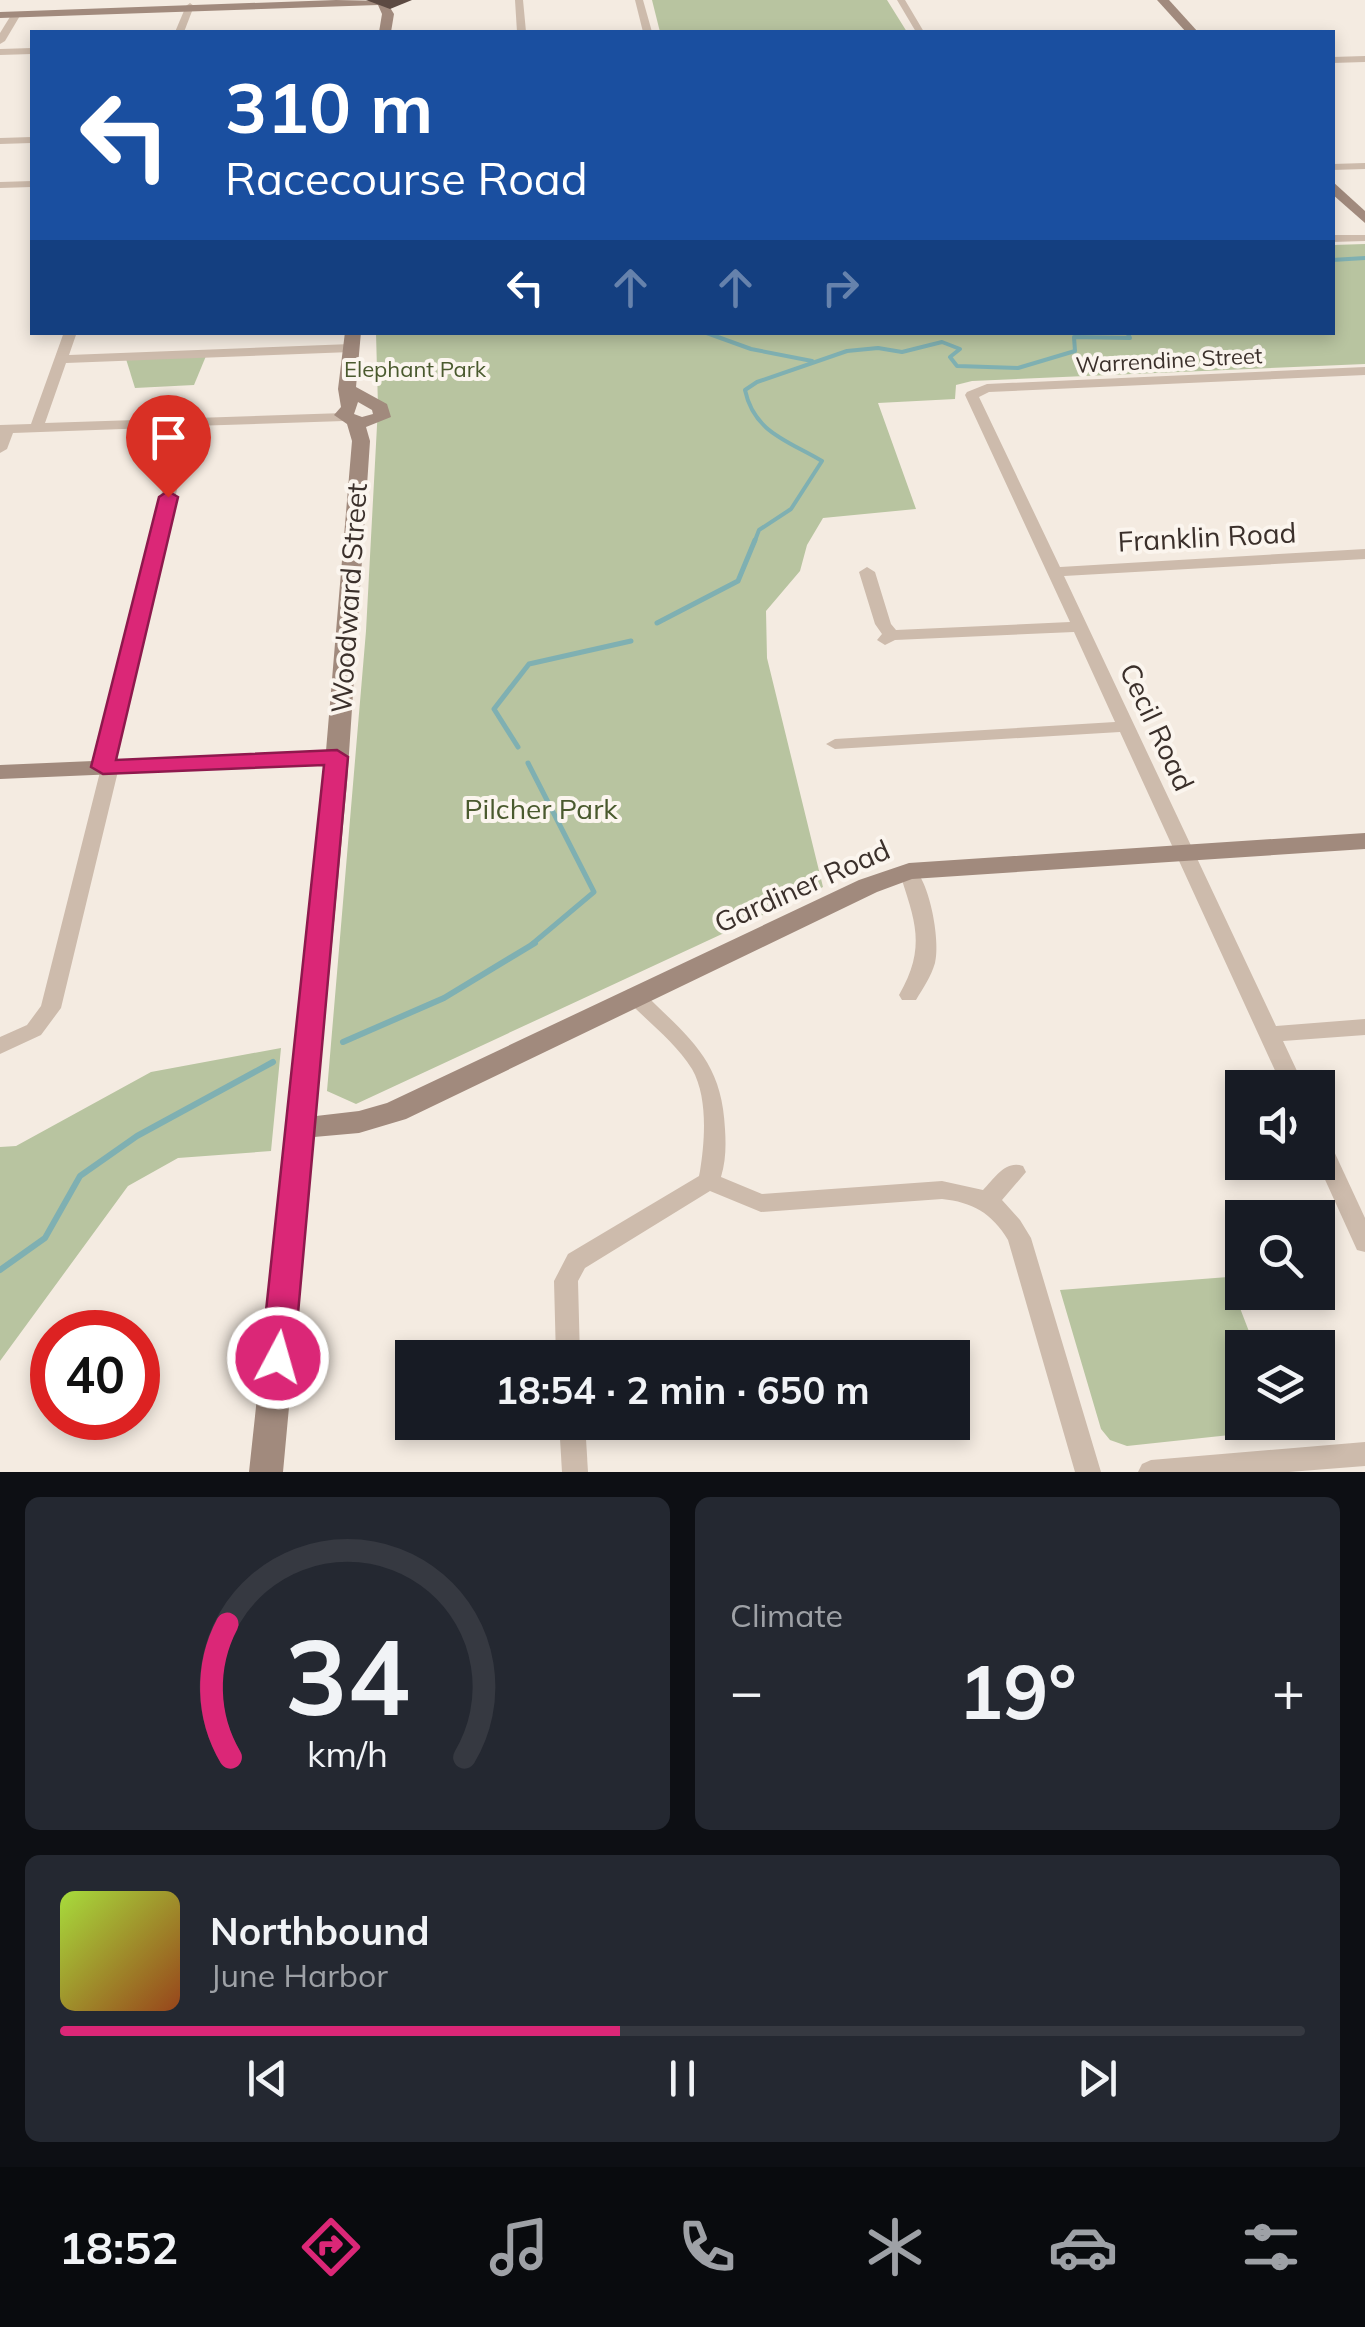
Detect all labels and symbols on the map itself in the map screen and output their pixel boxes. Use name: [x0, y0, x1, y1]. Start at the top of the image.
street label: Warrendine Street: [1075, 341, 1263, 379]
park label: Elephant Park: [344, 355, 487, 383]
pin: [126, 395, 211, 498]
street label: Woodward Street: [323, 482, 374, 714]
street label: Franklin Road: [1117, 514, 1297, 559]
street label: Cecil Road: [1113, 658, 1202, 796]
park label: Pilcher Park: [464, 791, 618, 826]
street label: Gardiner Road: [709, 831, 895, 940]
position arrow: [226, 1306, 330, 1410]
speed limit sign: 40: [30, 1310, 160, 1440]

